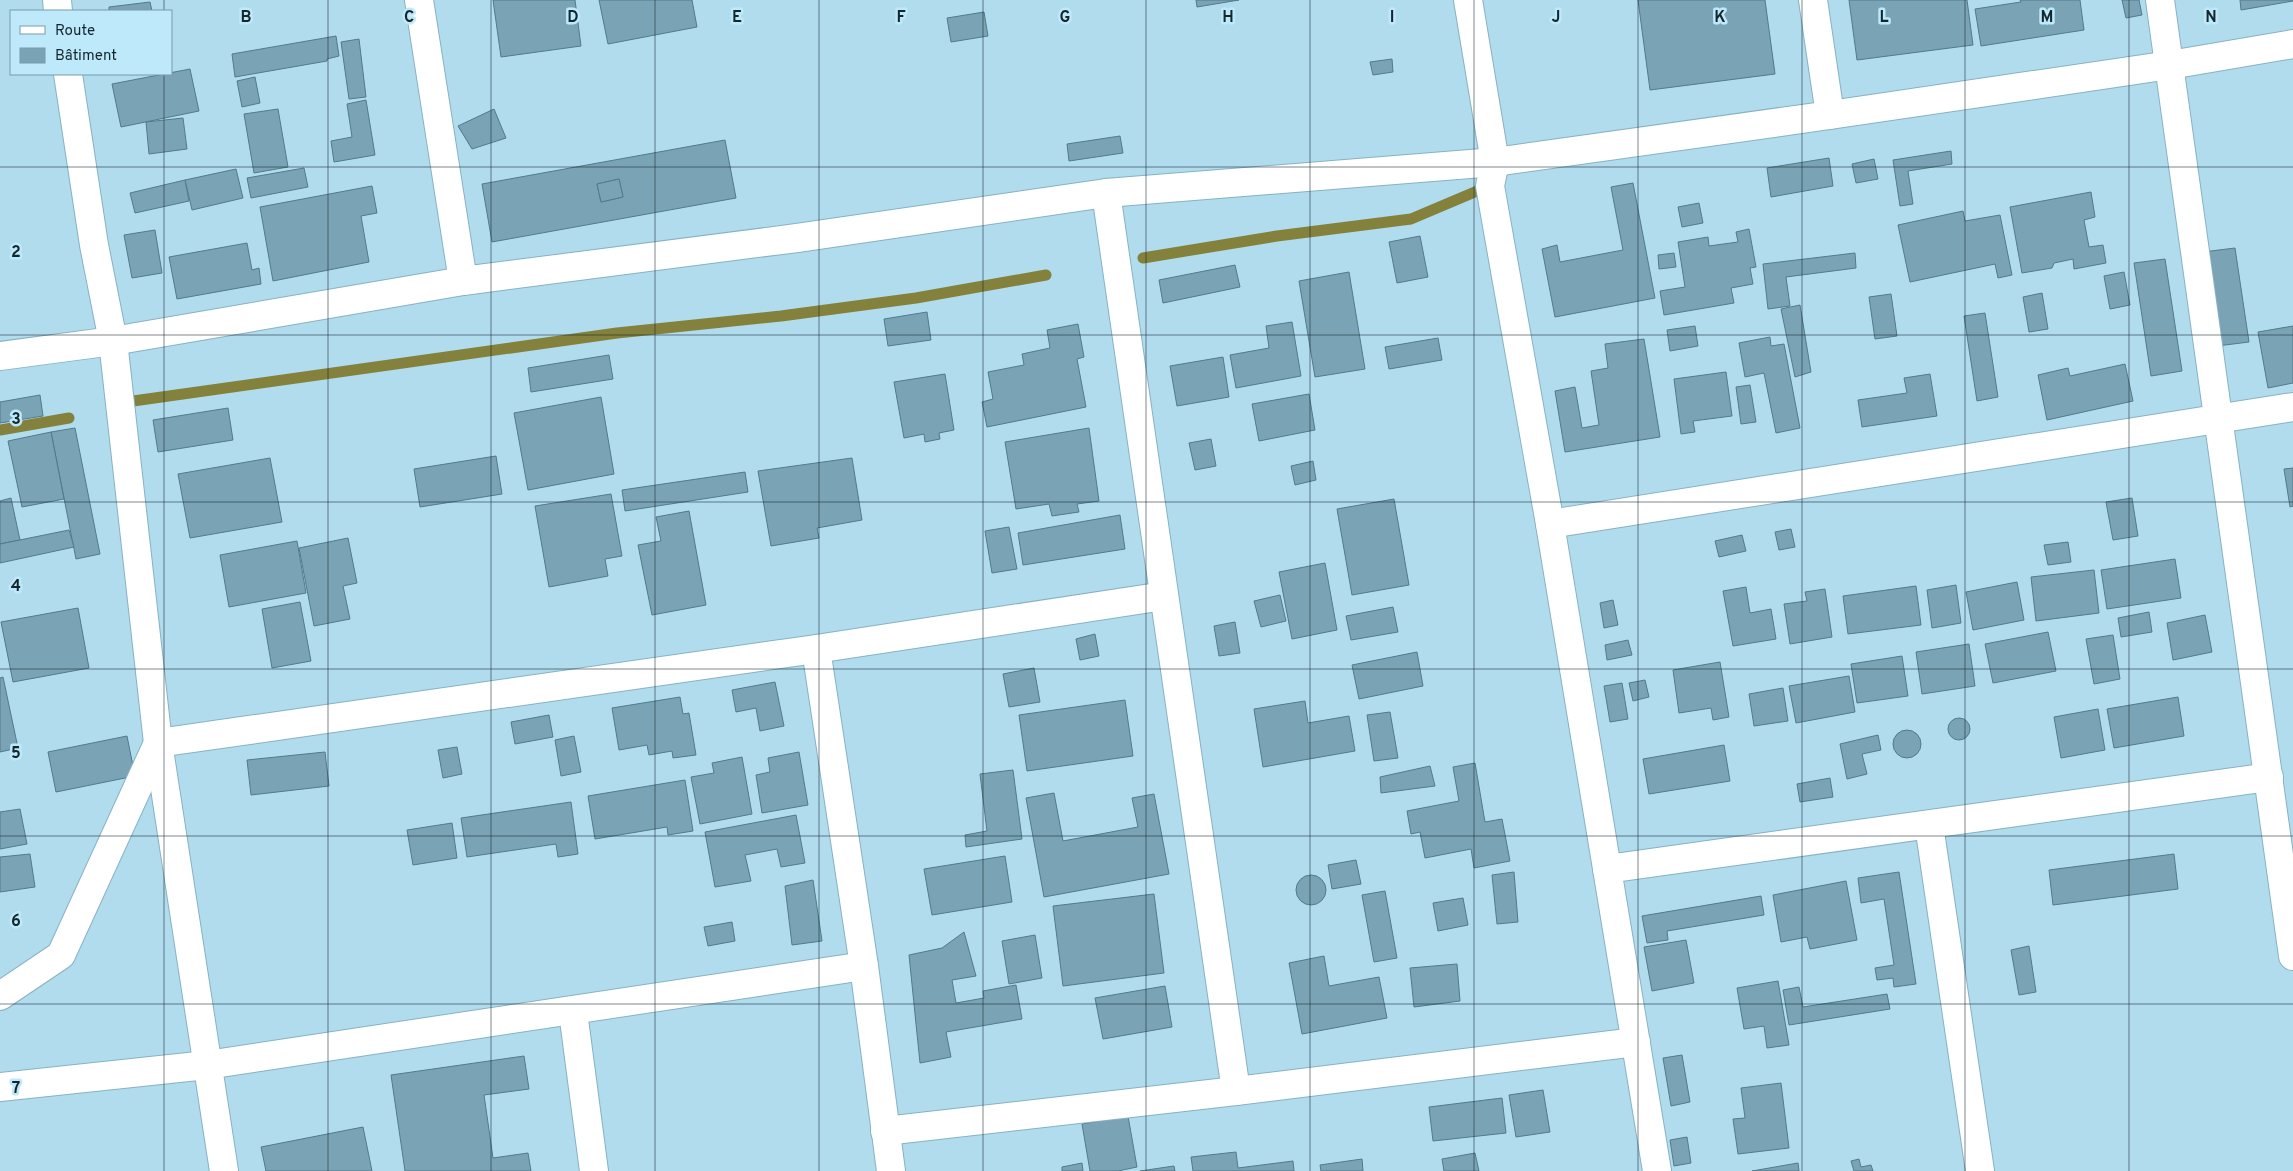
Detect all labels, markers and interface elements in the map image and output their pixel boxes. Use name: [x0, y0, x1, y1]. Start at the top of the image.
text: B: [240, 8, 252, 28]
text: C: [404, 8, 414, 28]
text: D: [567, 8, 579, 28]
text: E: [732, 8, 742, 28]
text: F: [896, 8, 906, 28]
text: G: [1060, 8, 1070, 28]
text: H: [1222, 8, 1234, 28]
text: I: [1390, 8, 1394, 28]
text: J: [1552, 8, 1560, 28]
text: K: [1714, 8, 1726, 28]
text: L: [1879, 8, 1889, 28]
text: M: [2041, 8, 2053, 28]
text: N: [2205, 8, 2217, 28]
legend: [10, 10, 172, 75]
text: Route: [55, 22, 95, 41]
text: Bâtiment: [55, 47, 117, 66]
text: 2: [11, 243, 21, 263]
text: 3: [11, 410, 21, 430]
text: 4: [11, 577, 21, 597]
text: 5: [11, 744, 21, 764]
text: 6: [11, 912, 21, 932]
text: 7: [12, 1079, 20, 1099]

